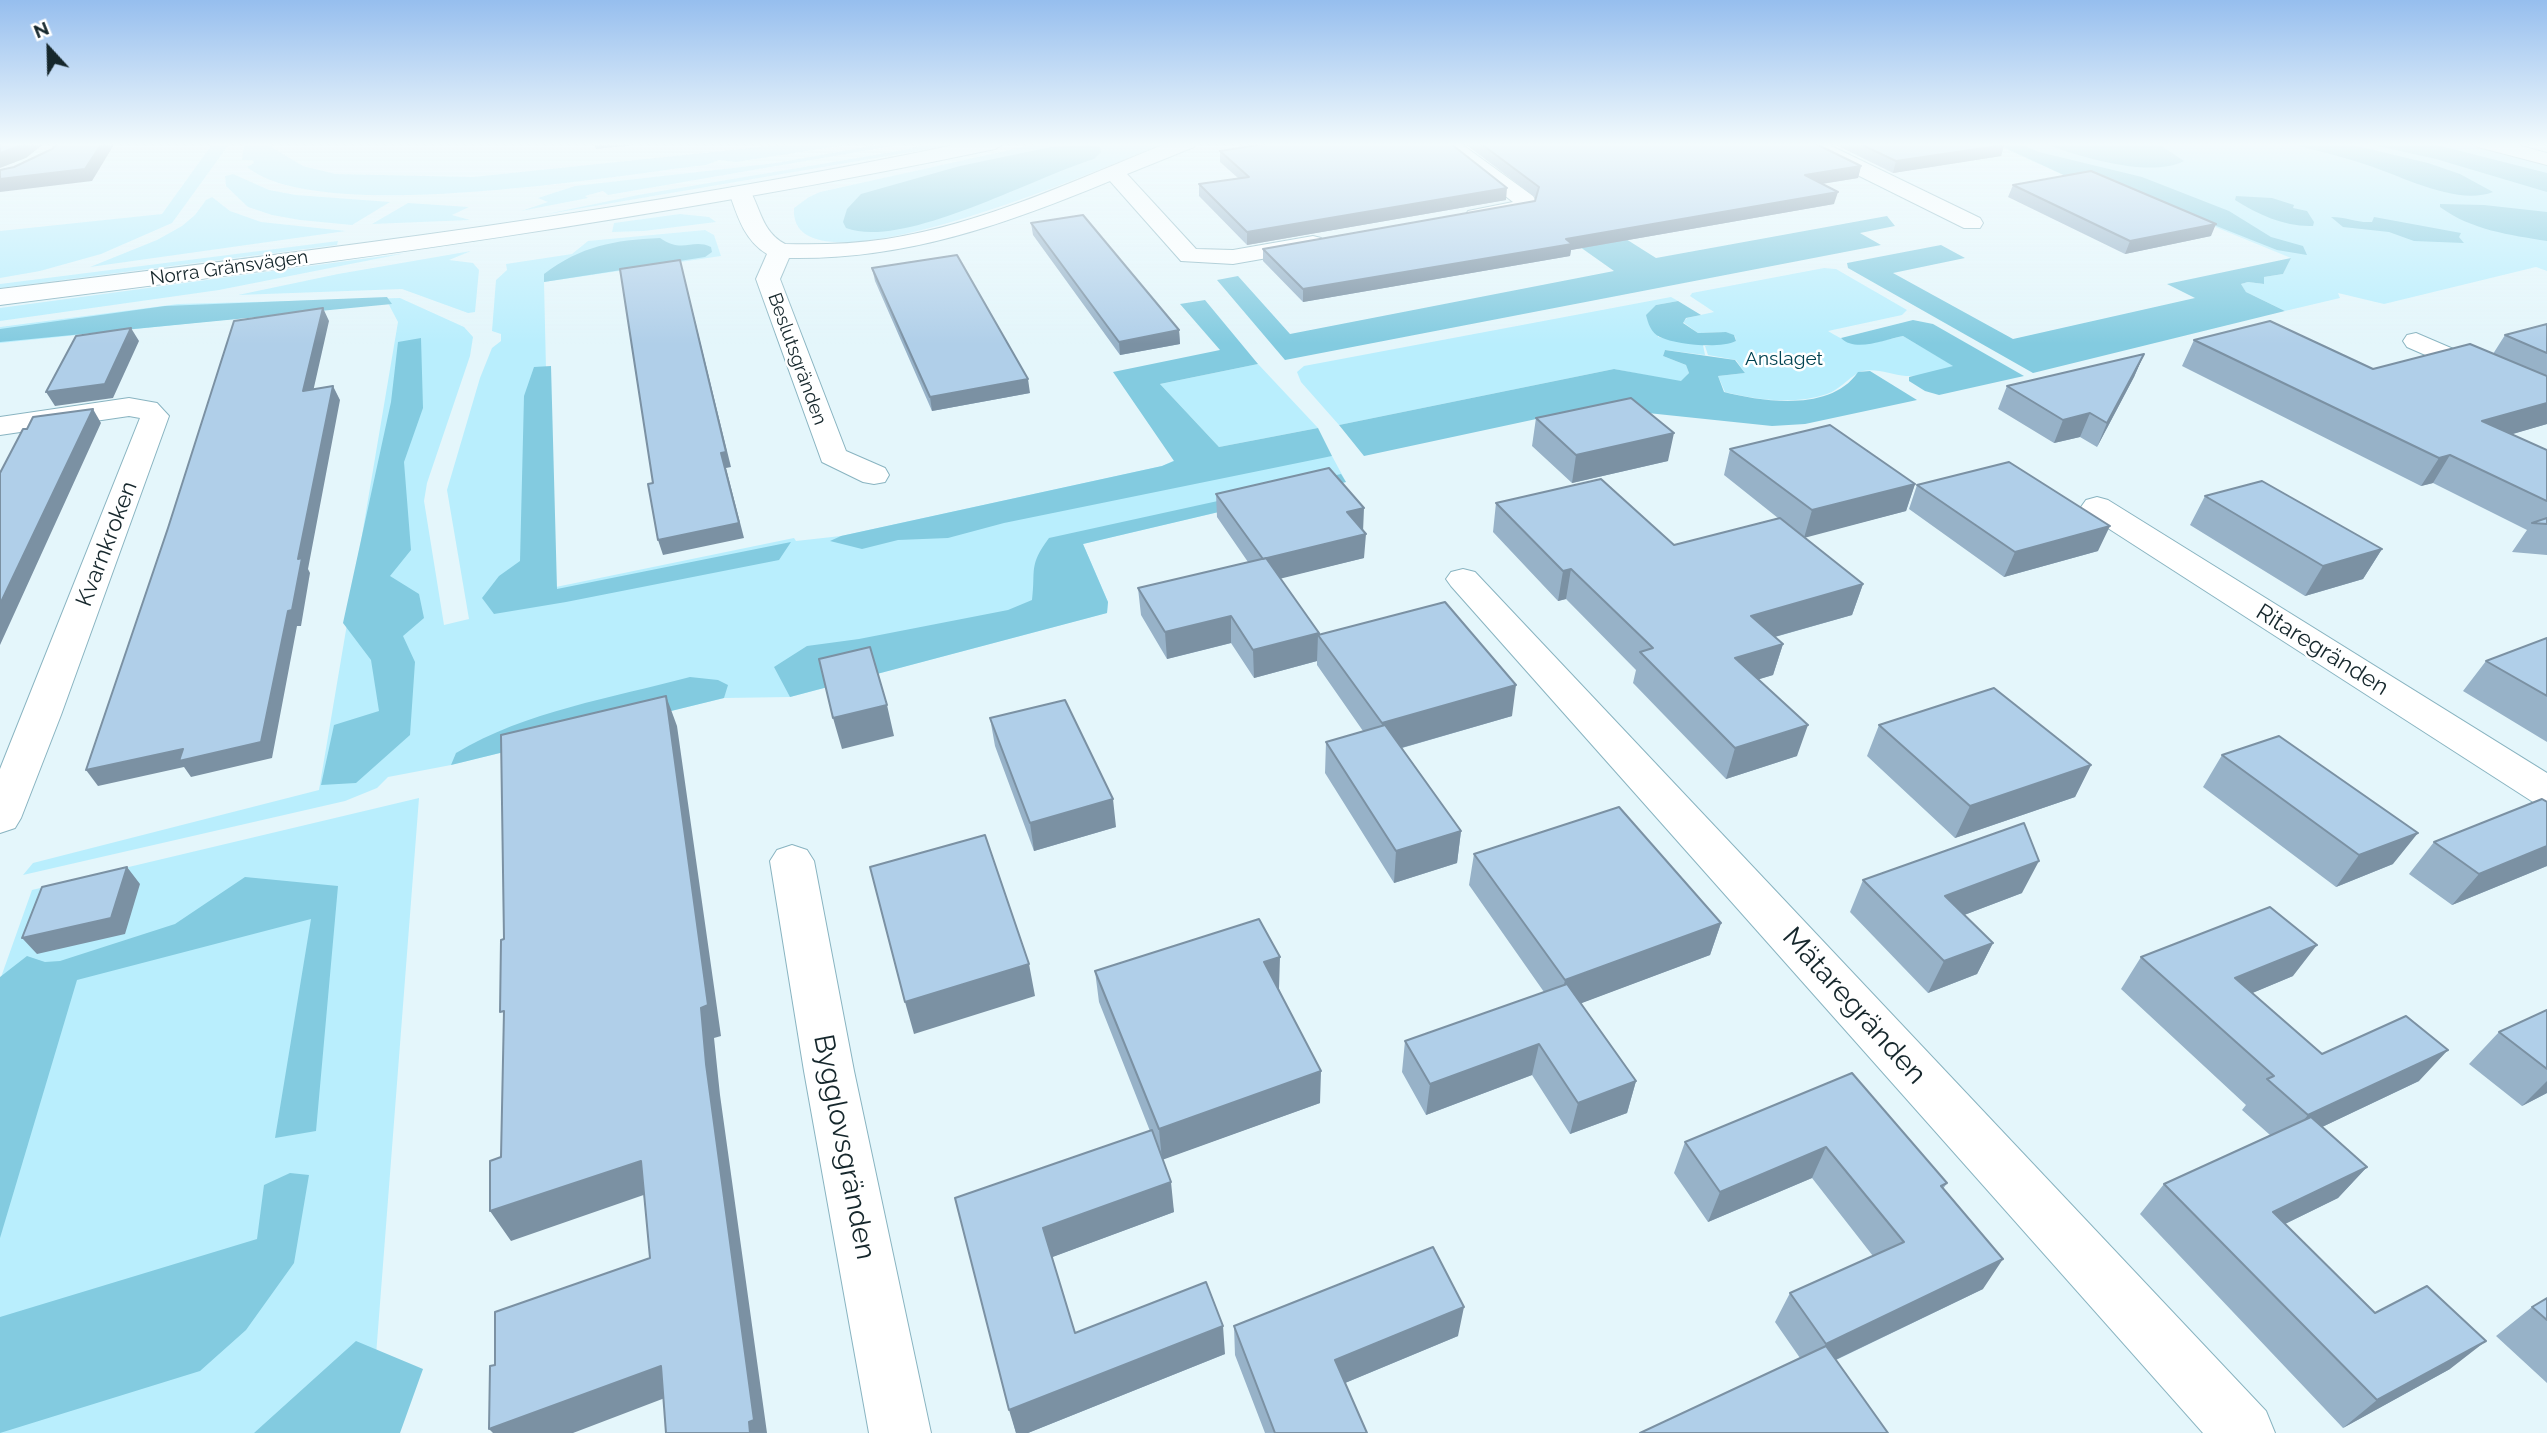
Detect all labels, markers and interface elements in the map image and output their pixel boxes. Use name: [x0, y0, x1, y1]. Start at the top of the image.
north arrow: [14, 14, 84, 84]
text: N: [30, 17, 52, 42]
street label: Norra Gränsvägen: [149, 246, 309, 290]
street label: Beslutsgränden: [763, 290, 831, 428]
park label: Anslaget: [1745, 348, 1823, 370]
street label: Kvarnkroken: [70, 477, 144, 611]
street label: Ritaregränden: [2251, 598, 2393, 702]
street label: Mätaregränden: [1775, 921, 1933, 1091]
street label: Bygglovsgränden: [806, 1032, 882, 1262]

